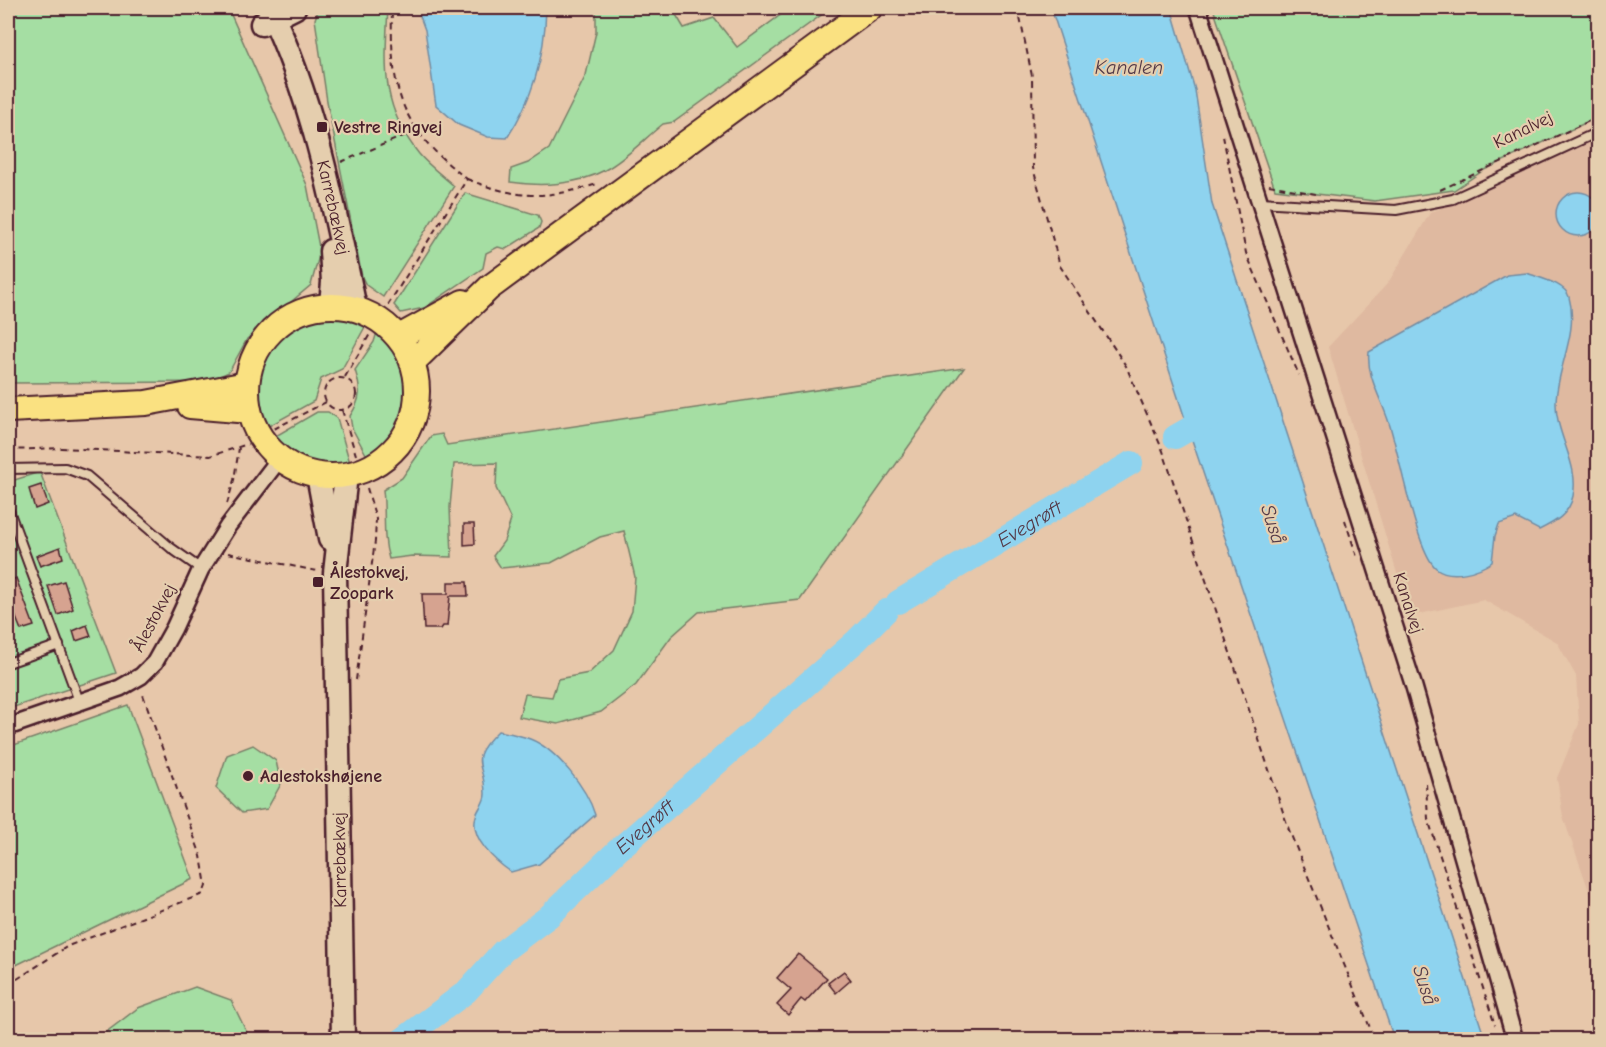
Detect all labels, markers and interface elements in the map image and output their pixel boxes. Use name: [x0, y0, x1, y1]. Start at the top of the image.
water label: Kanalen: [1095, 56, 1163, 79]
street label: Kanalvej: [1490, 107, 1556, 153]
place label: Vestre Ringvej: [334, 117, 442, 138]
marker: Vestre Ringvej: [315, 120, 329, 134]
street label: Karrebækvej: [312, 158, 354, 257]
water label: Evegrøft: [993, 495, 1067, 552]
water label: Suså: [1256, 501, 1290, 547]
place label: Ålestokvej, Zoopark: [330, 561, 409, 604]
street label: Kanalvej: [1388, 570, 1428, 636]
marker: Ålestokvej, Zoopark: [311, 575, 325, 589]
street label: Ålestokvej: [126, 580, 181, 656]
place label: Aalestokshøjene: [260, 766, 382, 787]
marker: Aalestokshøjene: [241, 769, 255, 783]
water label: Evegrøft: [610, 793, 680, 859]
street label: Karrebækvej: [329, 812, 351, 908]
water label: Suså: [1408, 962, 1442, 1008]

